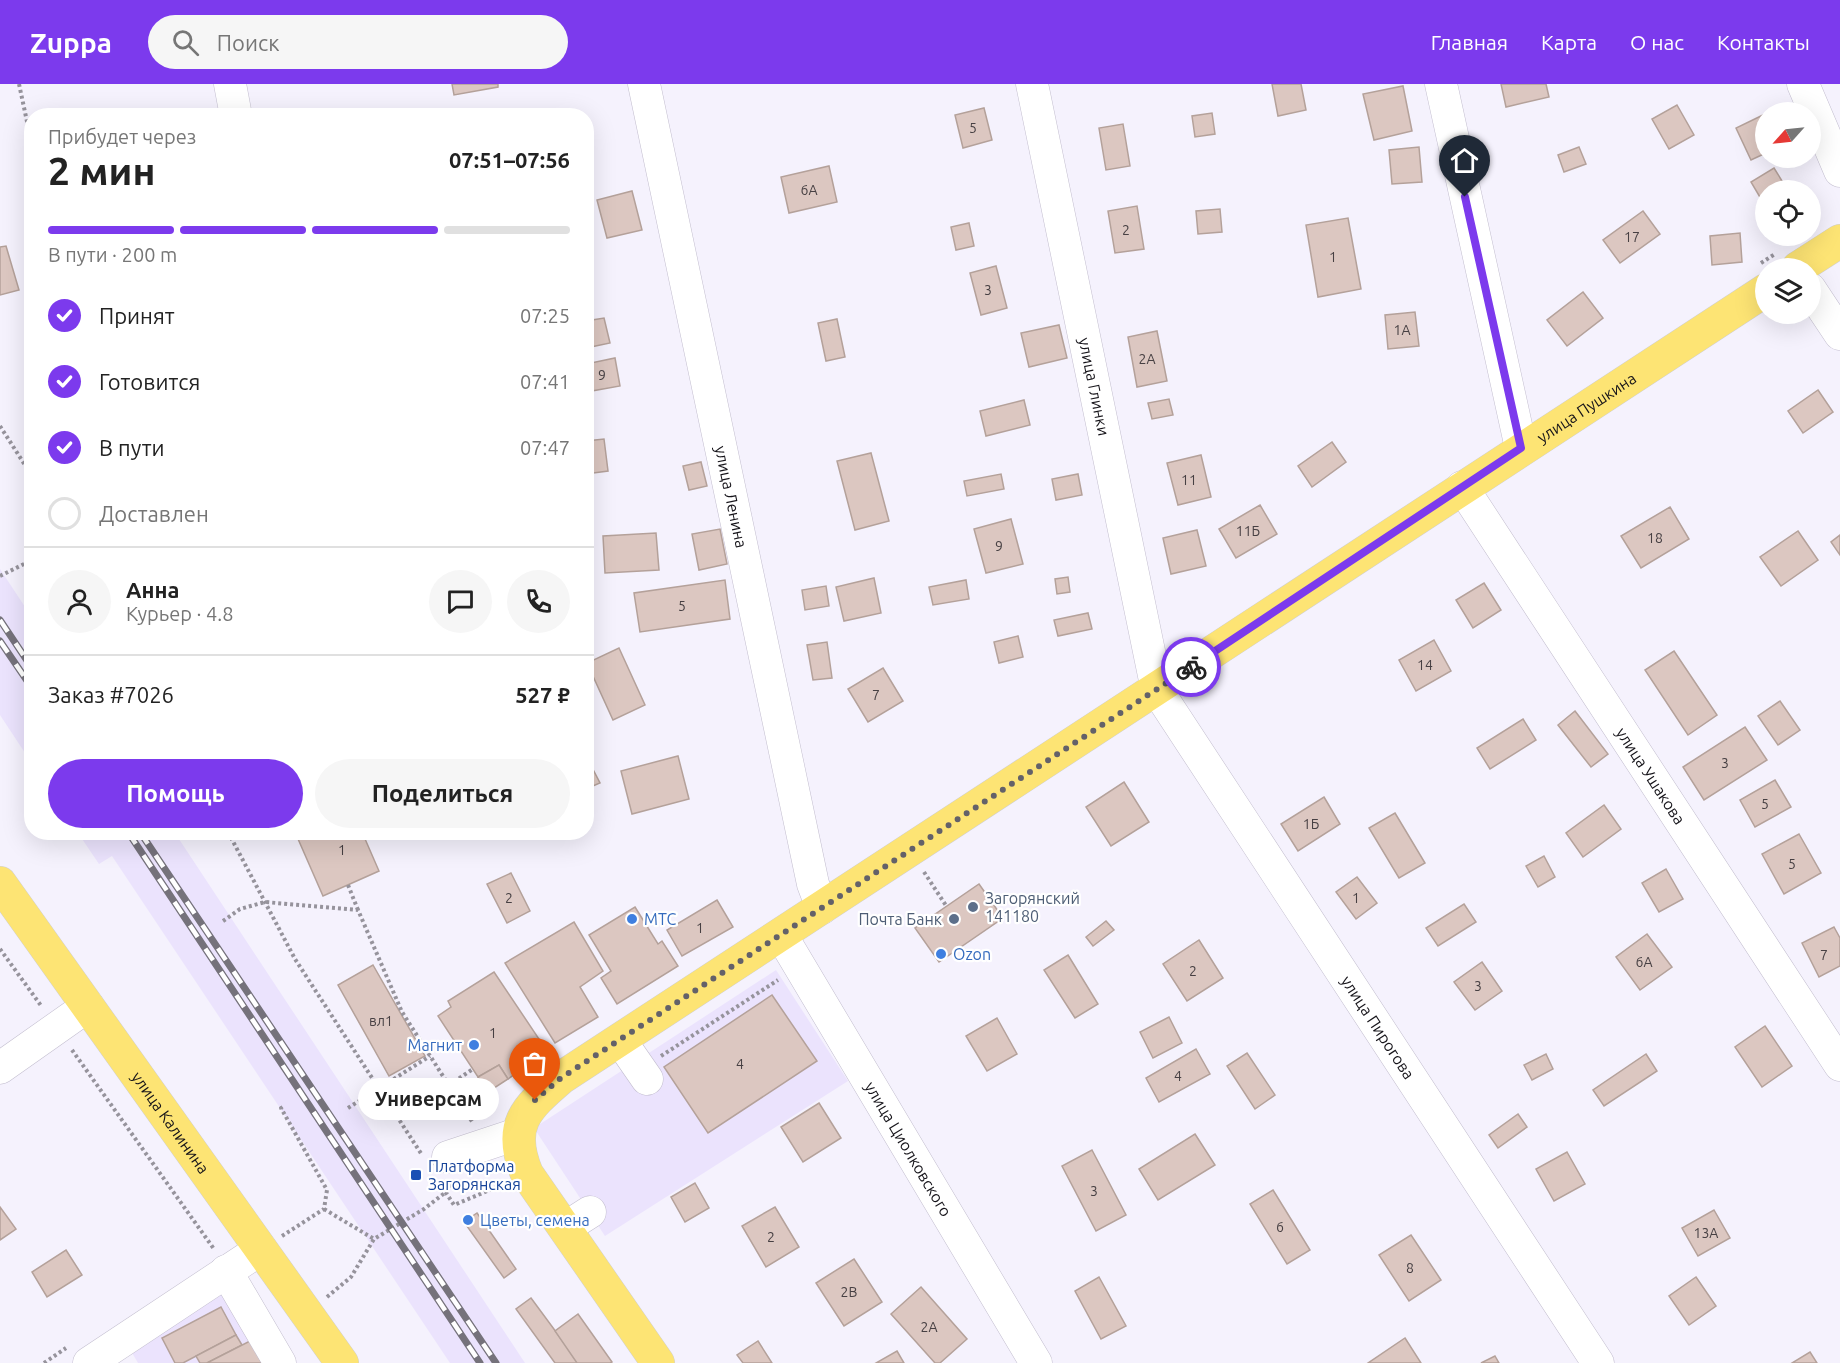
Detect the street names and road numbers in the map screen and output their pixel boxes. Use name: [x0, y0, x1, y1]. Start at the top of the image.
street label: улица Глинки: [1076, 336, 1113, 437]
street label: улица Пушкина: [1533, 369, 1639, 446]
street label: улица Ленина: [712, 444, 751, 550]
street label: улица Ушакова: [1613, 724, 1689, 828]
street label: улица Пирогова: [1338, 972, 1418, 1082]
street label: улица Калинина: [128, 1068, 213, 1177]
street label: улица Циолковского: [861, 1078, 956, 1220]

